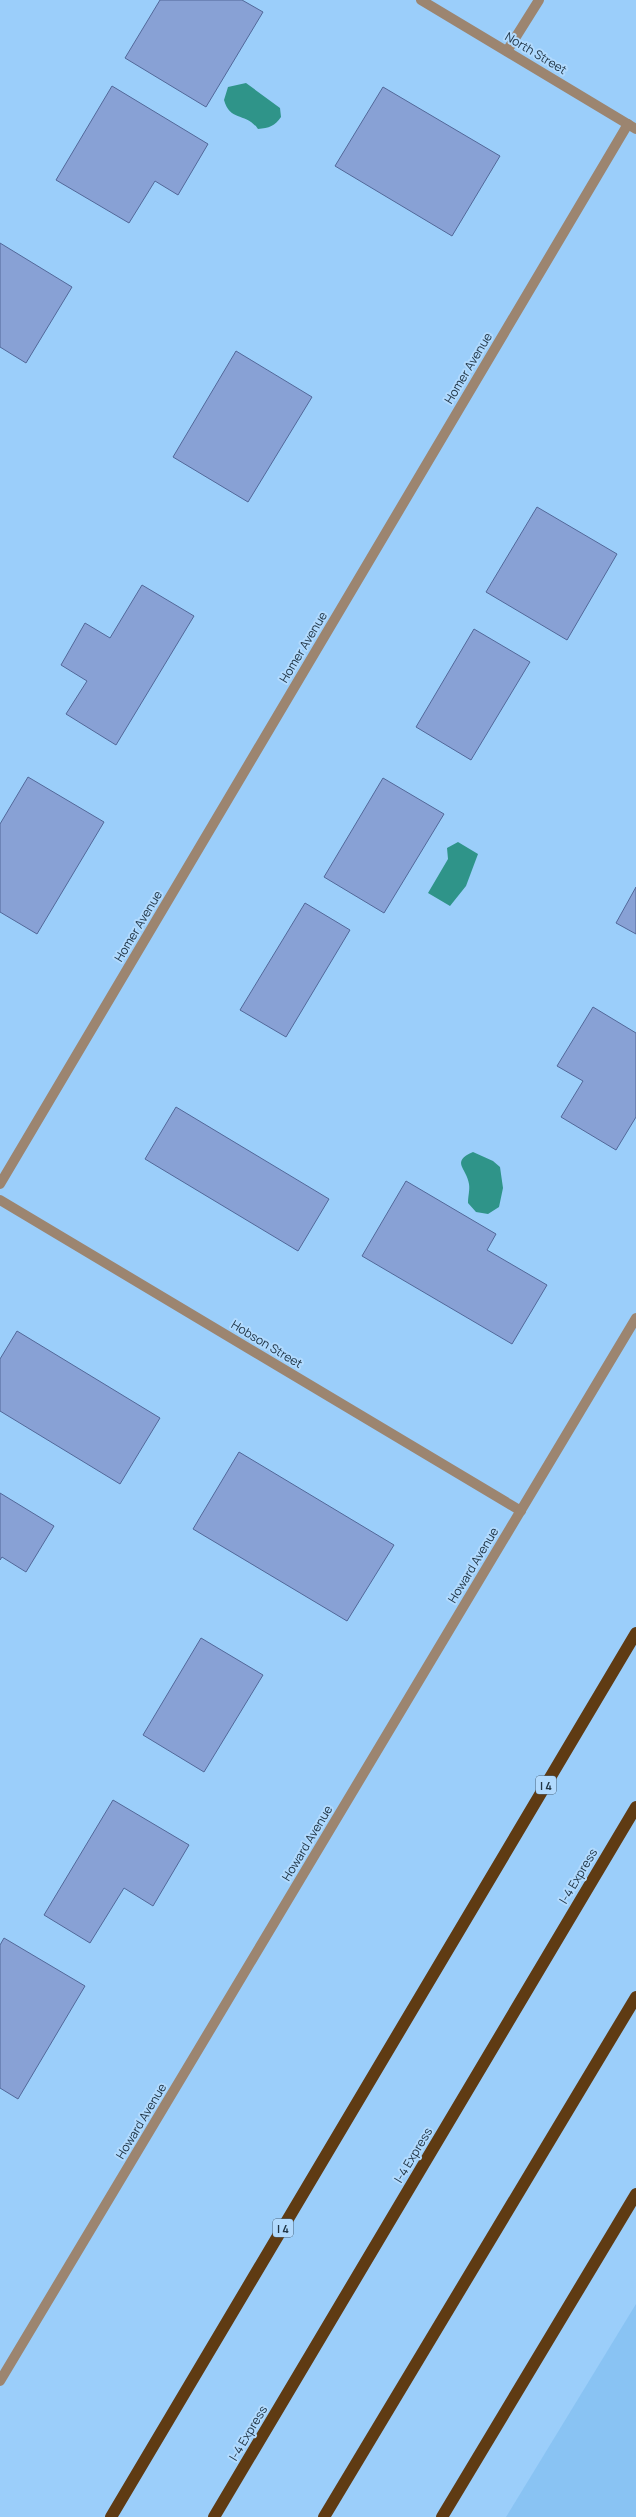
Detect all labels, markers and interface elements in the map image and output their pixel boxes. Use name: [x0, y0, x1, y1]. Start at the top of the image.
street label: North Street: [502, 28, 570, 78]
street label: Homer Avenue: [440, 329, 496, 407]
street label: Homer Avenue: [275, 608, 331, 686]
street label: Homer Avenue: [110, 887, 166, 965]
street label: Hobson Street: [228, 1316, 306, 1372]
street label: Howard Avenue: [444, 1524, 502, 1606]
road number: I 4: [536, 1776, 556, 1794]
street label: Howard Avenue: [278, 1802, 336, 1884]
street label: I-4 Express: [555, 1845, 601, 1907]
street label: Howard Avenue: [112, 2080, 170, 2162]
street label: I-4 Express: [390, 2124, 436, 2186]
road number: I 4: [273, 2219, 293, 2237]
street label: I-4 Express: [225, 2402, 271, 2464]

